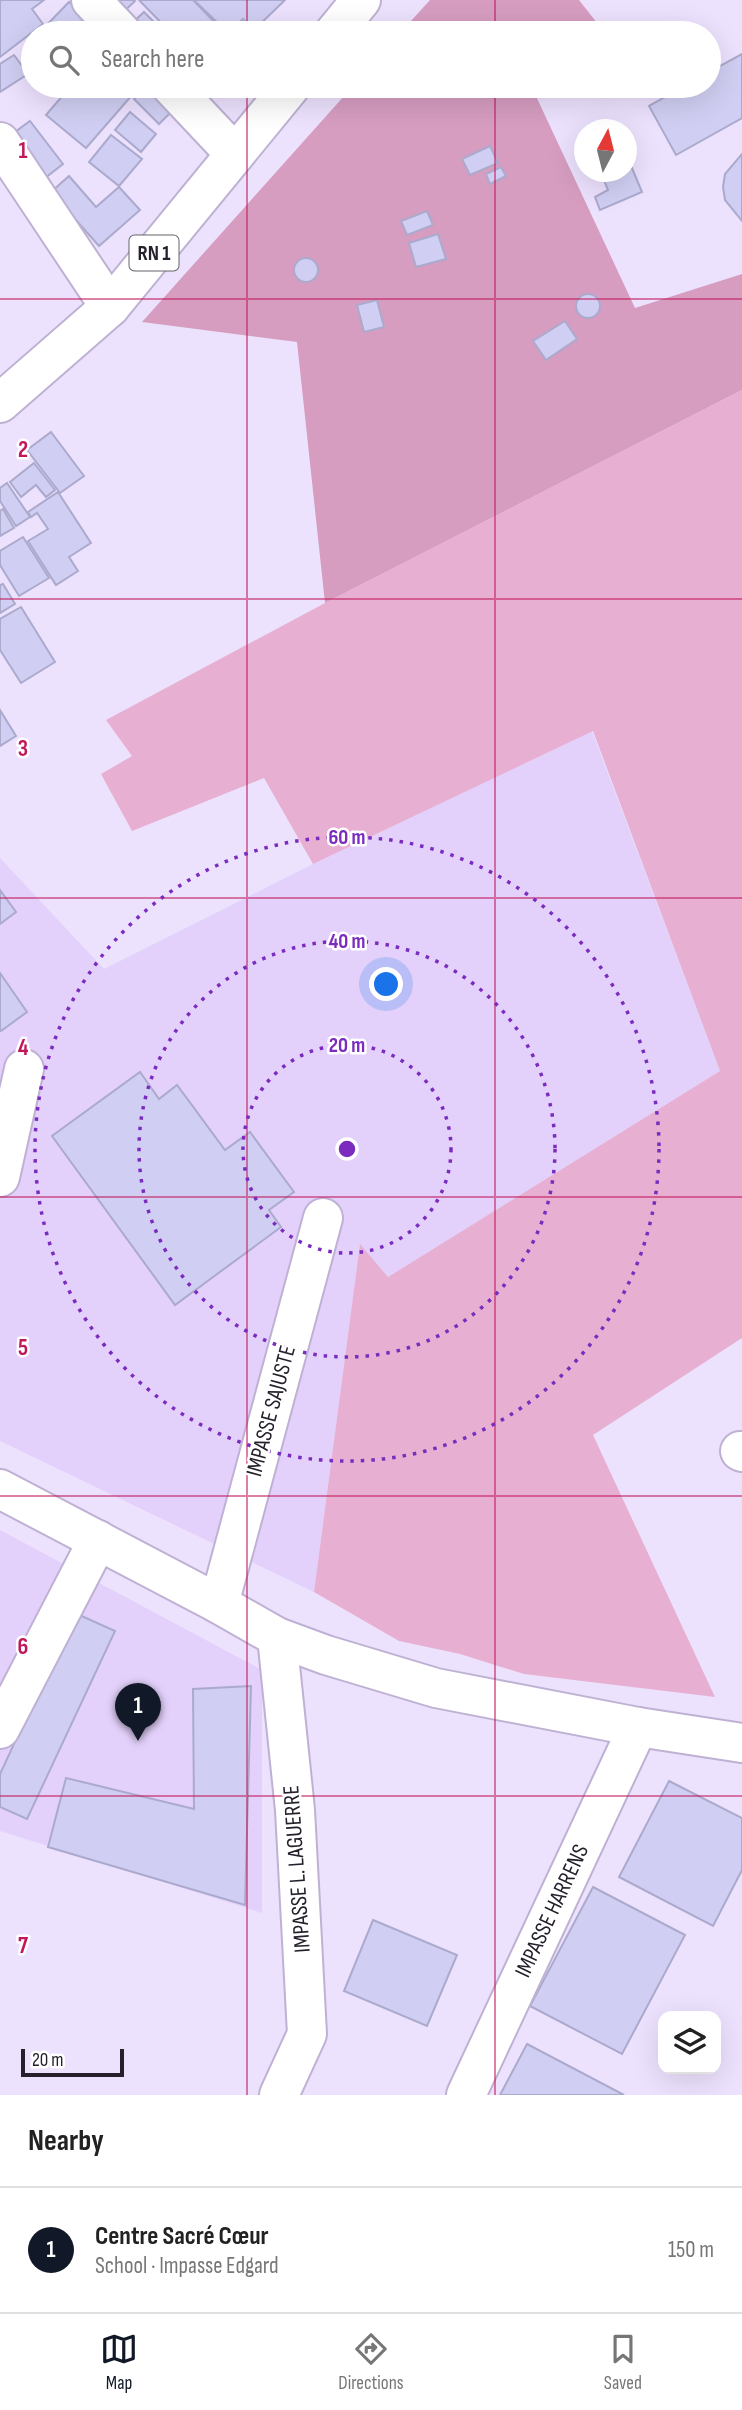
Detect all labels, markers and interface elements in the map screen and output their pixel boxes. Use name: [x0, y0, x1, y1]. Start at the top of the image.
search box: [21, 21, 721, 98]
icon: search: [45, 41, 83, 79]
text: Search here: [101, 44, 204, 75]
north arrow: [574, 119, 637, 182]
text: 1: [18, 137, 28, 165]
road number: RN 1: [130, 236, 178, 270]
text: 2: [18, 436, 28, 464]
text: 3: [18, 735, 28, 763]
text: 60 m: [328, 825, 366, 850]
text: 40 m: [329, 929, 365, 954]
your location: [369, 967, 403, 1001]
text: 20 m: [329, 1033, 365, 1058]
text: 4: [18, 1034, 29, 1062]
centre of rings: [335, 1137, 359, 1161]
text: 5: [18, 1334, 28, 1362]
street label: IMPASSE SAJUSTE: [240, 1342, 302, 1480]
text: 6: [18, 1633, 28, 1661]
pin: 1: [115, 1683, 161, 1741]
street label: IMPASSE L. LAGUERRE: [277, 1784, 317, 1954]
street label: IMPASSE HARRENS: [509, 1840, 595, 1982]
text: 7: [18, 1932, 28, 1960]
map controls: [658, 2011, 721, 2074]
button: layers: [658, 2011, 721, 2074]
scale bar: [21, 2046, 124, 2078]
text: 20 m: [32, 2049, 64, 2072]
text: Nearby: [28, 2123, 104, 2159]
text: Centre Sacré Cœur: [95, 2221, 269, 2252]
text: 1: [46, 2236, 56, 2264]
text: 150 m: [668, 2236, 714, 2264]
text: School · Impasse Edgard: [95, 2252, 279, 2280]
tab: Map: [100, 2330, 138, 2395]
tab: Directions: [338, 2330, 404, 2395]
tab: Saved: [604, 2330, 642, 2395]

